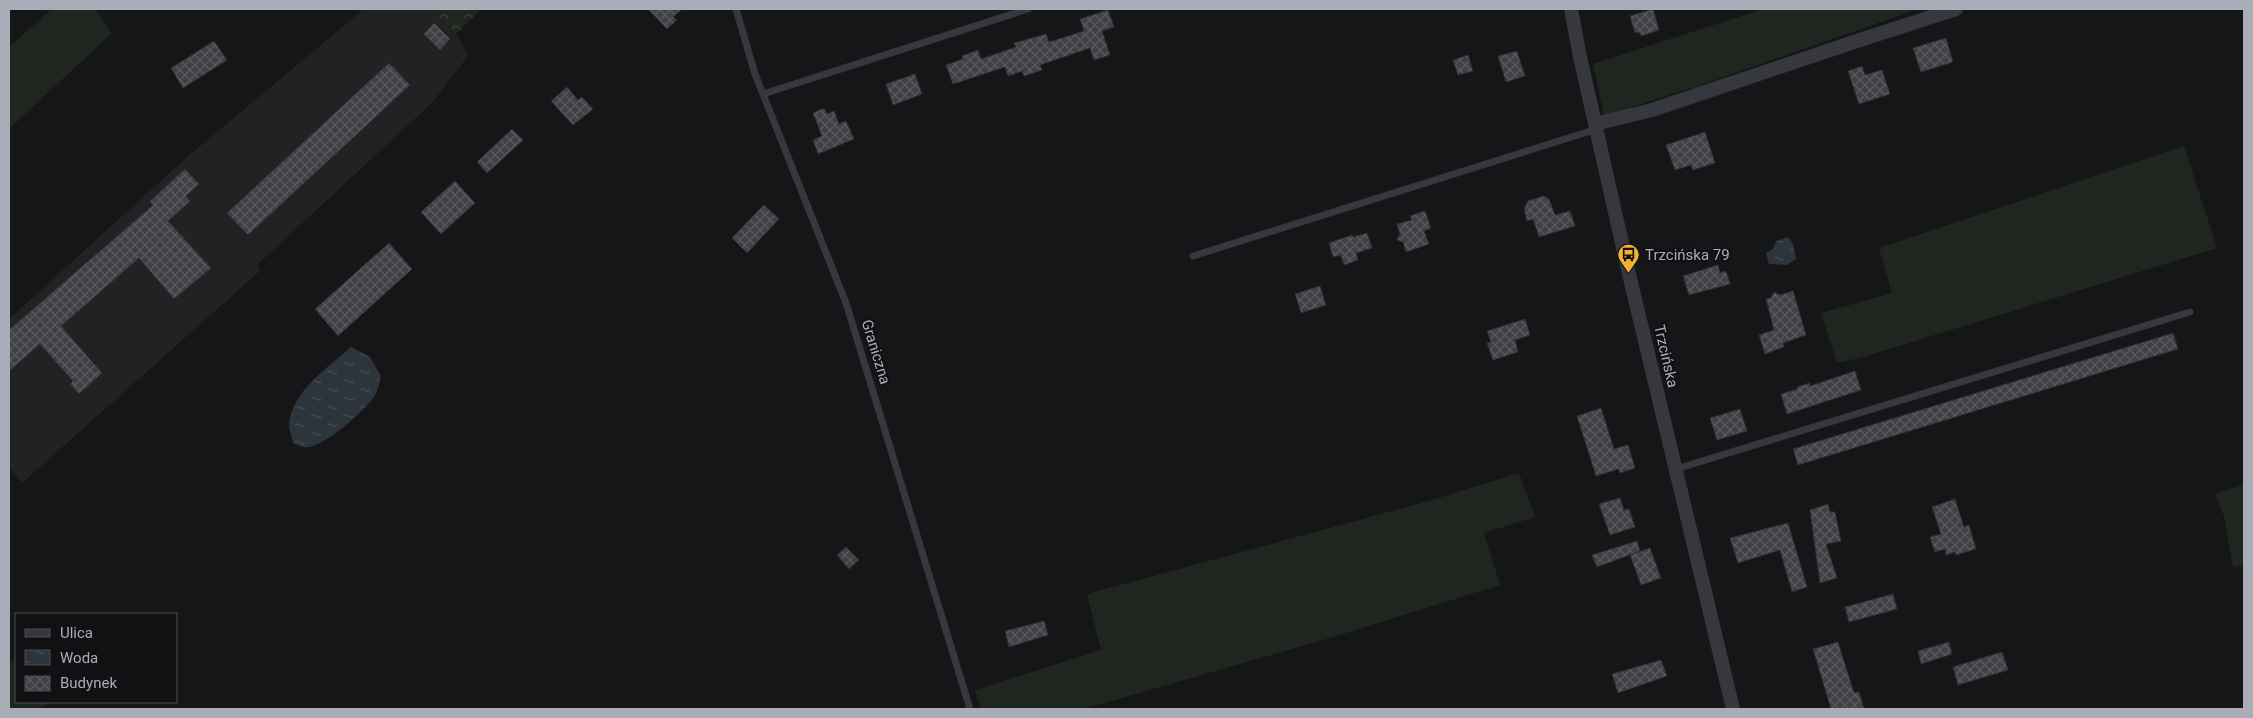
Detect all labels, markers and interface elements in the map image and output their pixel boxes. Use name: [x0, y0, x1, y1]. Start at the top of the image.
bus stop icon: Trzcińska 79: [1617, 243, 1641, 274]
place label: Trzcińska 79: [1645, 246, 1730, 264]
street label: Graniczna: [858, 317, 894, 387]
street label: Trzcińska: [1650, 323, 1682, 389]
legend: [15, 613, 178, 703]
text: Ulica: [60, 624, 93, 642]
text: Woda: [60, 649, 98, 667]
text: Budynek: [60, 674, 117, 692]

